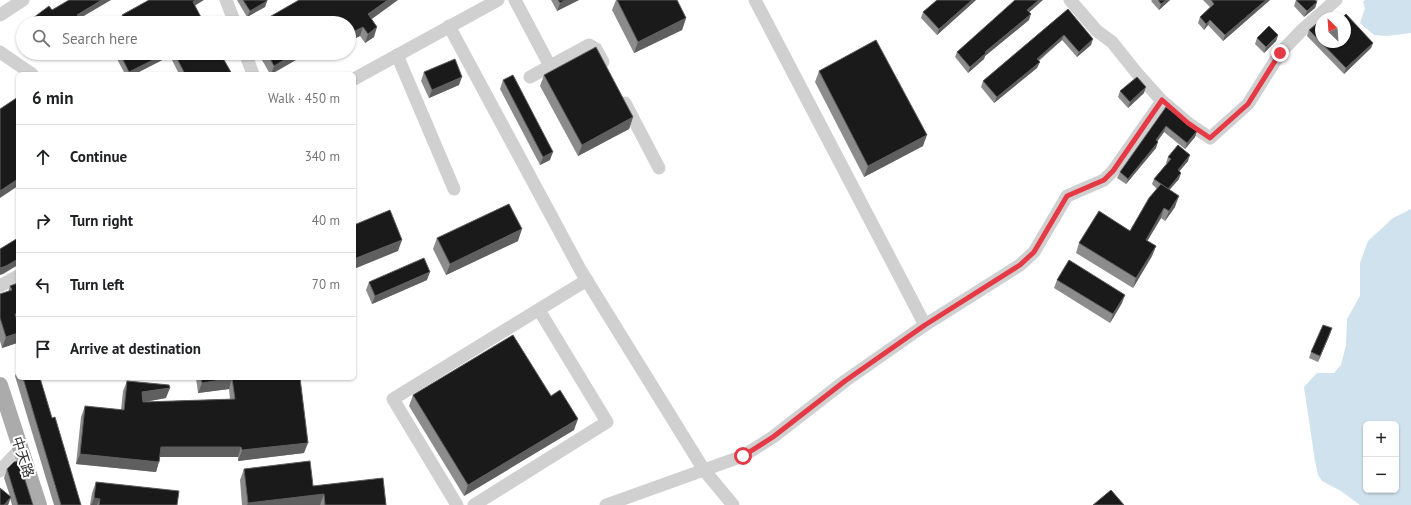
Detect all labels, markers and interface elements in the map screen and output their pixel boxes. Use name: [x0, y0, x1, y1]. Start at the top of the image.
north arrow: [1315, 12, 1351, 48]
search box: [16, 16, 356, 60]
icon: search: [30, 27, 52, 49]
text: Search here: [62, 29, 138, 48]
route end: [1271, 44, 1289, 62]
text: 6 min: [32, 87, 73, 109]
text: Walk · 450 m: [268, 90, 340, 107]
icon: ahead: [32, 146, 54, 168]
text: Continue: [70, 147, 127, 166]
text: 340 m: [305, 148, 340, 165]
icon: right: [32, 210, 54, 232]
text: Turn right: [70, 211, 133, 230]
text: 40 m: [312, 212, 340, 229]
icon: left: [32, 274, 54, 296]
text: Turn left: [70, 275, 124, 294]
text: 70 m: [312, 276, 340, 293]
icon: arrive: [32, 338, 54, 360]
text: Arrive at destination: [70, 339, 201, 358]
map controls: [1363, 421, 1399, 493]
button: +: [1363, 421, 1399, 457]
street label: 中天路: [8, 434, 38, 480]
route start: [734, 447, 752, 465]
button: −: [1363, 457, 1399, 493]

